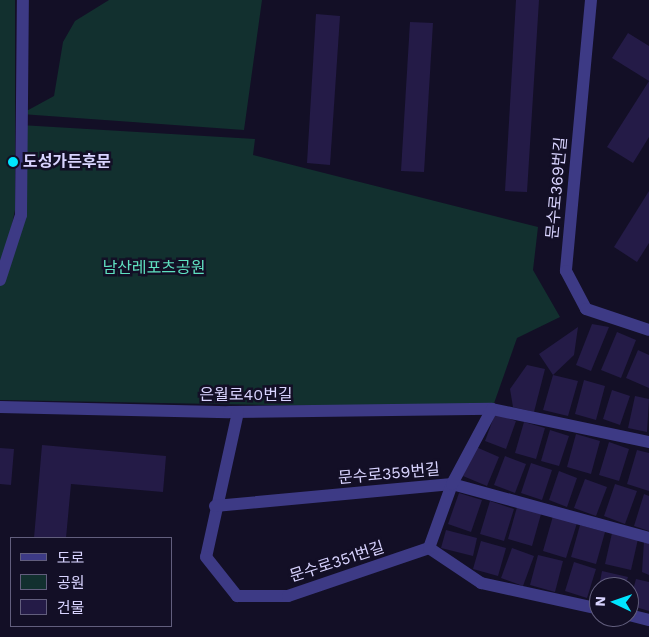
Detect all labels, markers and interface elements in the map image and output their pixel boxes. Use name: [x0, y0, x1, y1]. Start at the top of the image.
street label: 문수로369번길: [543, 136, 571, 240]
place label: 도성가든후문: [23, 152, 111, 172]
marker: 도성가든후문: [7, 156, 19, 168]
park label: 남산레포츠공원: [102, 258, 206, 278]
street label: 은월로40번길: [199, 385, 293, 405]
street label: 문수로359번길: [337, 460, 441, 488]
legend: [10, 537, 172, 627]
street label: 문수로351번길: [287, 538, 387, 586]
text: 도로: [57, 549, 85, 567]
text: 공원: [57, 574, 85, 592]
north arrow: [589, 577, 639, 627]
text: N: [592, 596, 608, 607]
text: 건물: [57, 599, 85, 617]

